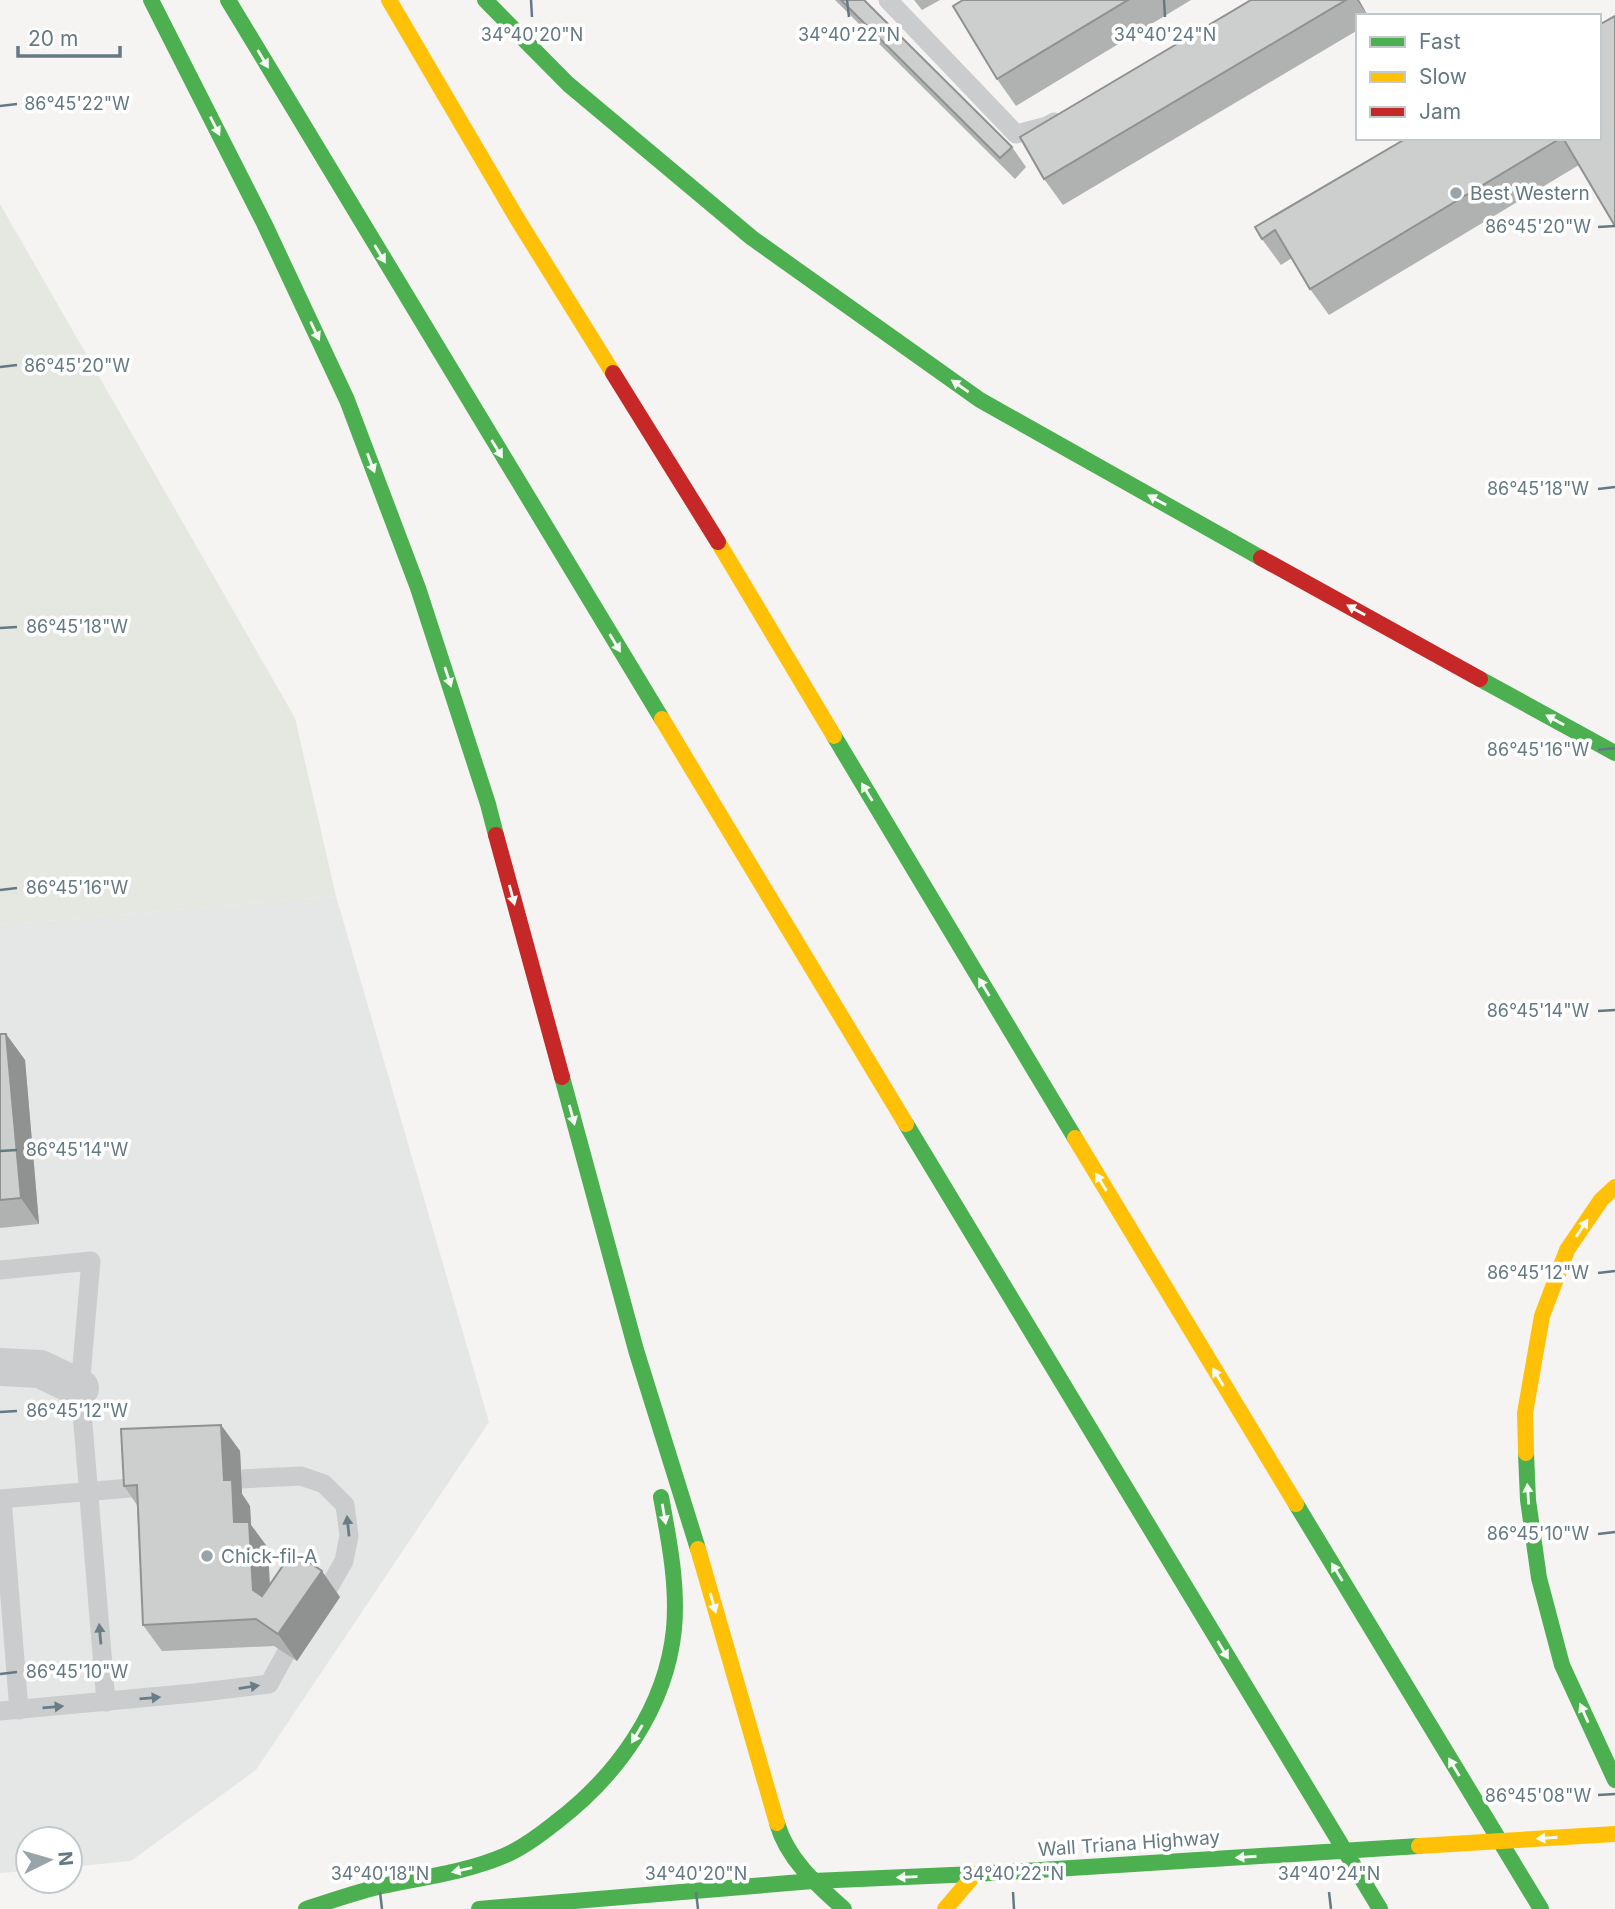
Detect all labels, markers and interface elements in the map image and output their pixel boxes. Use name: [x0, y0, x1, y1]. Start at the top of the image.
scale bar: [18, 14, 119, 58]
legend: [1356, 14, 1601, 140]
text: 34°40'20"N: [481, 24, 583, 45]
text: 34°40'22"N: [798, 24, 900, 45]
text: 34°40'24"N: [1114, 24, 1216, 45]
text: 20 m: [28, 26, 78, 51]
text: Fast: [1419, 29, 1461, 54]
one-way arrow: [257, 49, 269, 68]
text: Slow: [1419, 64, 1467, 89]
text: 86°45'22"W: [24, 93, 130, 114]
text: Jam: [1419, 99, 1461, 124]
one-way arrow: [210, 116, 221, 136]
place label: Best Western: [1470, 182, 1590, 205]
marker: Best Western: [1448, 185, 1464, 201]
text: 86°45'20"W: [1485, 216, 1591, 237]
one-way arrow: [374, 244, 386, 263]
one-way arrow: [309, 321, 320, 341]
text: 86°45'20"W: [24, 355, 130, 376]
one-way arrow: [951, 379, 969, 393]
one-way arrow: [491, 439, 504, 458]
one-way arrow: [365, 453, 376, 474]
text: 86°45'18"W: [1487, 478, 1589, 499]
one-way arrow: [1147, 494, 1167, 506]
one-way arrow: [1346, 604, 1366, 616]
text: 86°45'18"W: [26, 616, 128, 637]
one-way arrow: [608, 634, 621, 653]
one-way arrow: [443, 667, 454, 688]
one-way arrow: [1545, 714, 1565, 726]
text: 86°45'16"W: [1487, 739, 1589, 760]
one-way arrow: [861, 782, 874, 801]
text: 86°45'16"W: [26, 877, 128, 898]
one-way arrow: [508, 885, 518, 906]
one-way arrow: [977, 978, 990, 997]
text: 86°45'14"W: [1487, 1000, 1590, 1021]
one-way arrow: [567, 1104, 578, 1126]
text: 86°45'14"W: [26, 1139, 129, 1160]
one-way arrow: [1095, 1173, 1107, 1192]
one-way arrow: [1575, 1219, 1589, 1237]
text: 86°45'12"W: [1487, 1262, 1589, 1283]
one-way arrow: [1212, 1368, 1225, 1387]
text: 86°45'12"W: [26, 1400, 128, 1421]
one-way arrow: [1522, 1482, 1533, 1504]
one-way arrow: [659, 1503, 670, 1525]
one-way arrow: [342, 1514, 353, 1536]
text: 86°45'10"W: [1487, 1523, 1589, 1544]
place label: Chick-fil-A: [221, 1545, 317, 1568]
marker: Chick-fil-A: [199, 1548, 215, 1564]
one-way arrow: [1330, 1563, 1343, 1582]
one-way arrow: [709, 1593, 719, 1614]
one-way arrow: [94, 1622, 105, 1644]
one-way arrow: [1217, 1641, 1229, 1660]
text: 86°45'10"W: [26, 1661, 128, 1682]
one-way arrow: [238, 1681, 260, 1692]
one-way arrow: [139, 1692, 161, 1703]
one-way arrow: [42, 1701, 64, 1712]
one-way arrow: [1578, 1703, 1590, 1723]
one-way arrow: [631, 1724, 643, 1743]
one-way arrow: [1448, 1757, 1461, 1776]
text: 86°45'08"W: [1485, 1785, 1591, 1806]
north arrow: [14, 1825, 84, 1895]
street label: Wall Triana Highway: [1037, 1826, 1221, 1861]
one-way arrow: [1536, 1833, 1558, 1844]
text: N: [53, 1850, 78, 1867]
one-way arrow: [1235, 1852, 1257, 1863]
text: 34°40'18"N: [331, 1863, 429, 1884]
text: 34°40'20"N: [645, 1863, 747, 1884]
text: 34°40'22"N: [962, 1863, 1064, 1884]
text: 34°40'24"N: [1278, 1863, 1380, 1884]
one-way arrow: [451, 1865, 473, 1876]
one-way arrow: [895, 1871, 917, 1882]

